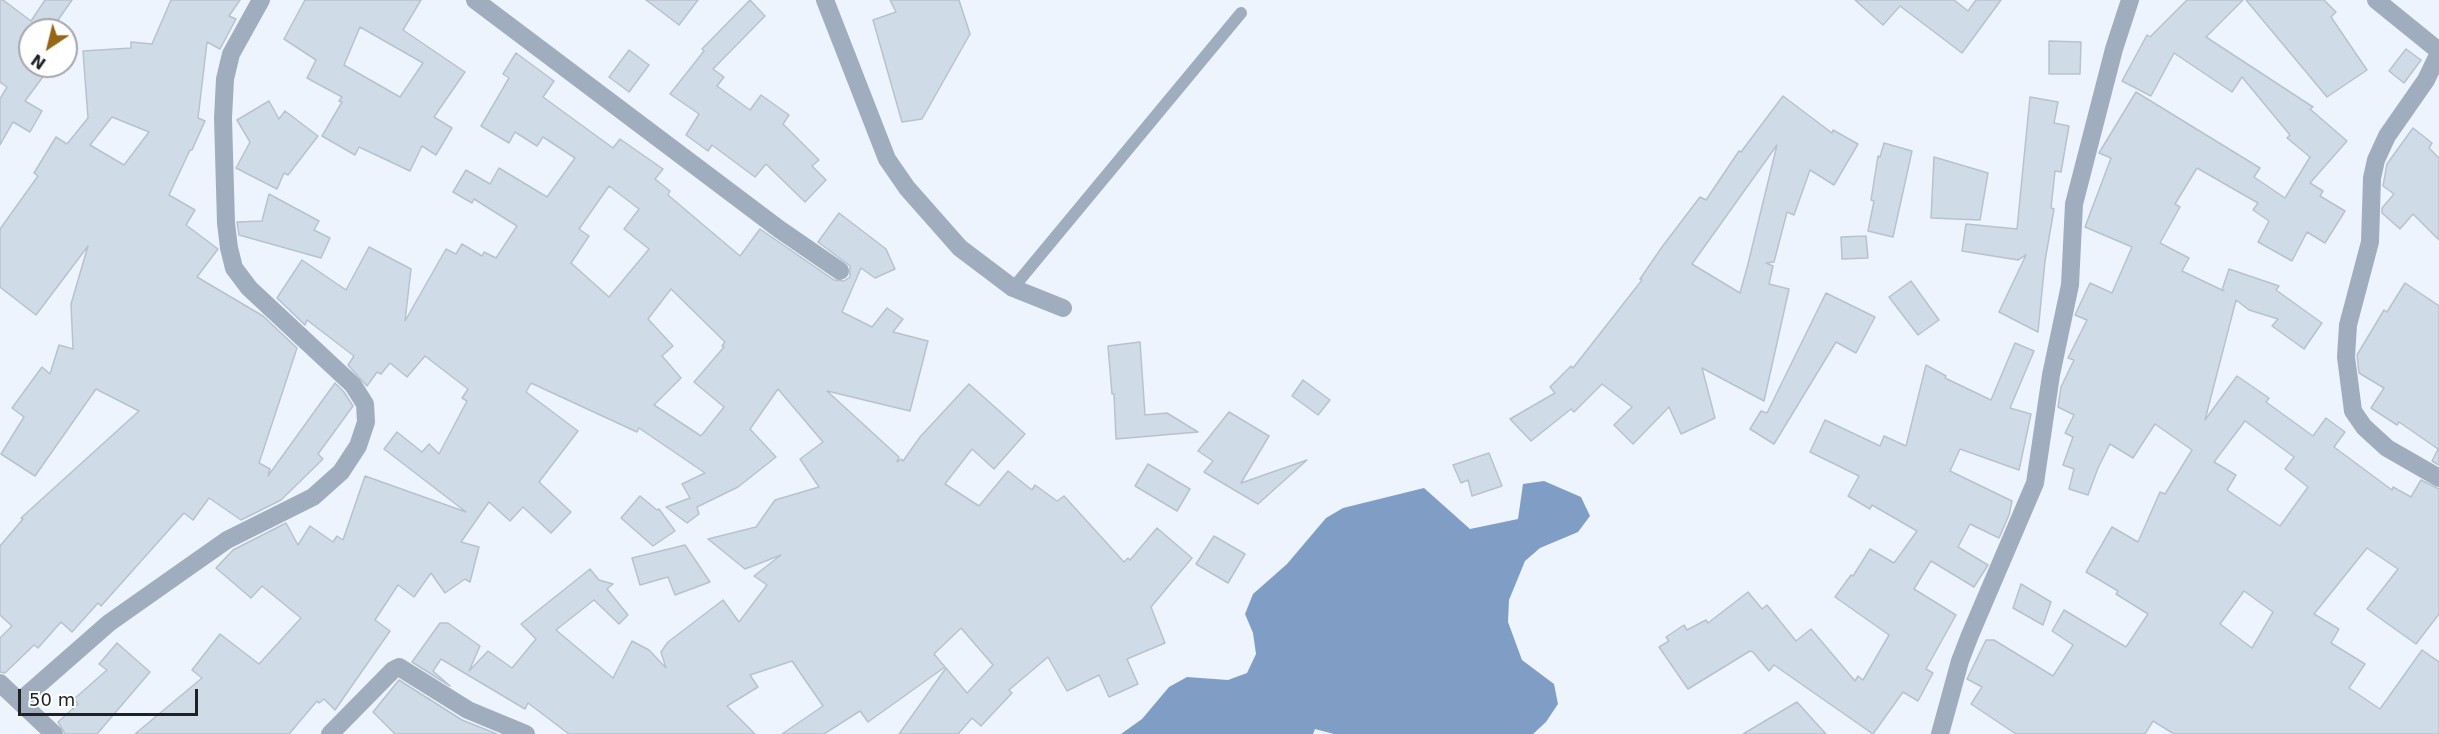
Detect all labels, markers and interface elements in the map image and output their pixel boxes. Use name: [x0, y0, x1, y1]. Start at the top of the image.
north arrow: [18, 18, 78, 78]
text: N: [28, 50, 49, 73]
scale bar: [21, 677, 201, 715]
text: 50 m: [29, 689, 75, 710]

